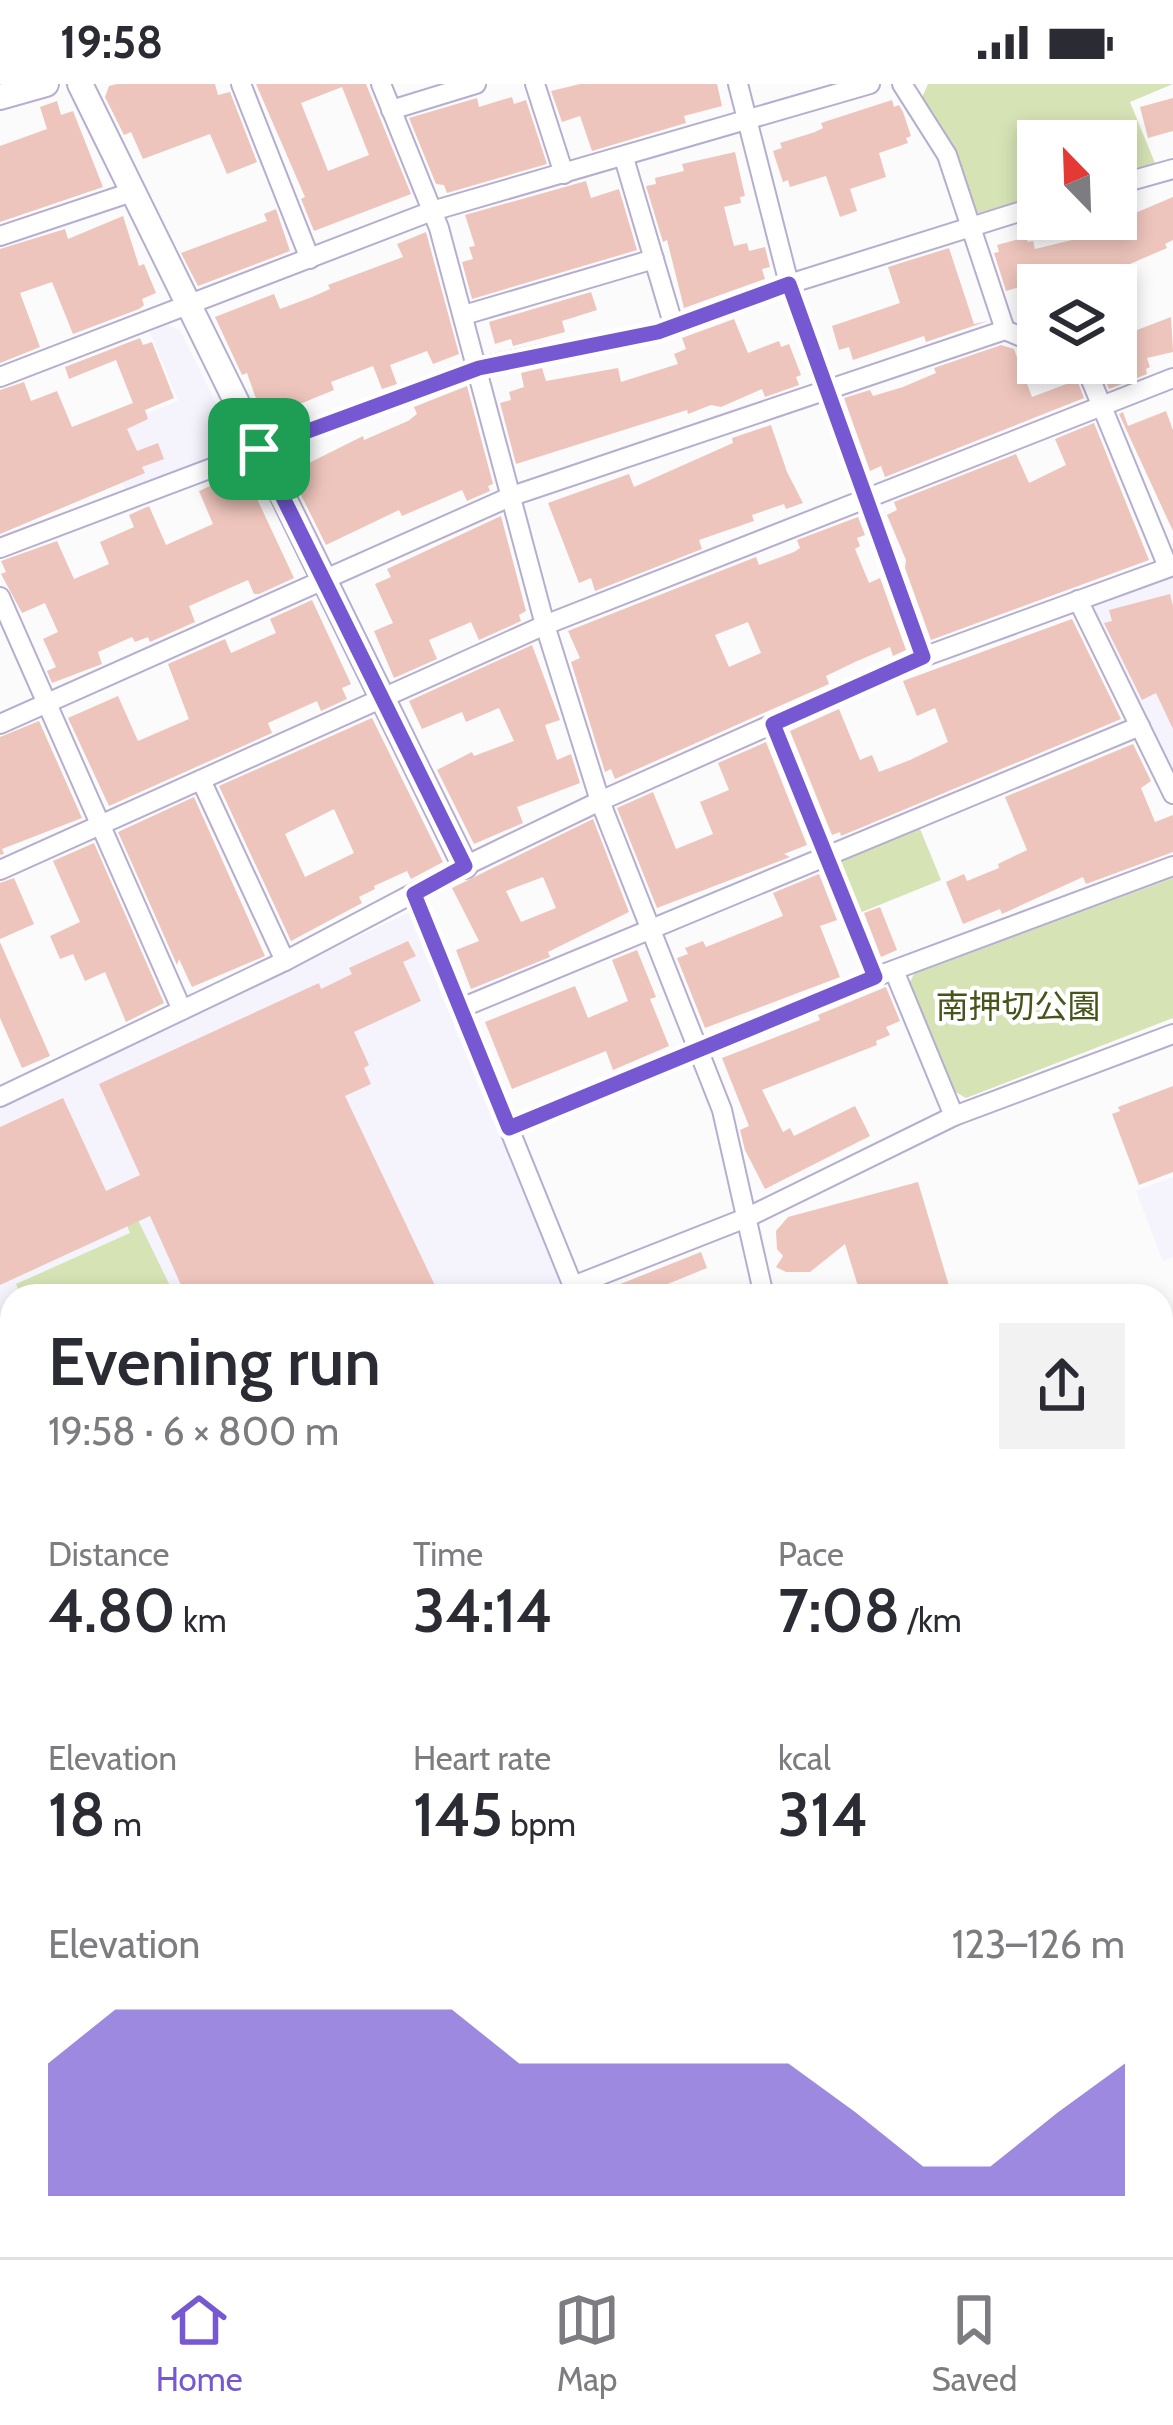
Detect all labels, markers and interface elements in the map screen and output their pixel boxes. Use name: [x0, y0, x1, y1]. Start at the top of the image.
text: 19:58: [60, 15, 163, 69]
north arrow: [1017, 120, 1137, 240]
map controls: [1017, 120, 1137, 384]
button: layers: [1017, 264, 1137, 384]
pin: [208, 398, 310, 500]
icon: arrive: [226, 416, 292, 482]
park label: 南押切公園: [936, 986, 1101, 1026]
text: Evening run: [48, 1321, 381, 1402]
button: share: [999, 1323, 1125, 1449]
text: 19:58 · 6 × 800 m: [48, 1407, 339, 1455]
text: Distance: [48, 1534, 169, 1574]
text: Time: [413, 1534, 483, 1574]
text: Pace: [778, 1534, 844, 1574]
text: 4.80: [48, 1574, 175, 1647]
text: 34:14: [413, 1574, 552, 1647]
text: 7:08: [778, 1574, 900, 1647]
text: km: [175, 1600, 227, 1640]
text: /km: [900, 1600, 962, 1640]
text: Elevation: [48, 1738, 177, 1778]
text: Heart rate: [413, 1738, 551, 1778]
text: kcal: [778, 1738, 831, 1778]
text: 18: [48, 1778, 105, 1851]
text: 145: [413, 1778, 503, 1851]
text: 314: [778, 1778, 868, 1851]
text: m: [105, 1804, 142, 1844]
text: bpm: [503, 1804, 576, 1844]
text: Elevation: [48, 1920, 200, 1968]
text: 123–126 m: [952, 1920, 1125, 1968]
tab: Home: [156, 2287, 243, 2399]
tab: Map: [554, 2287, 620, 2399]
tab: Saved: [932, 2287, 1017, 2399]

